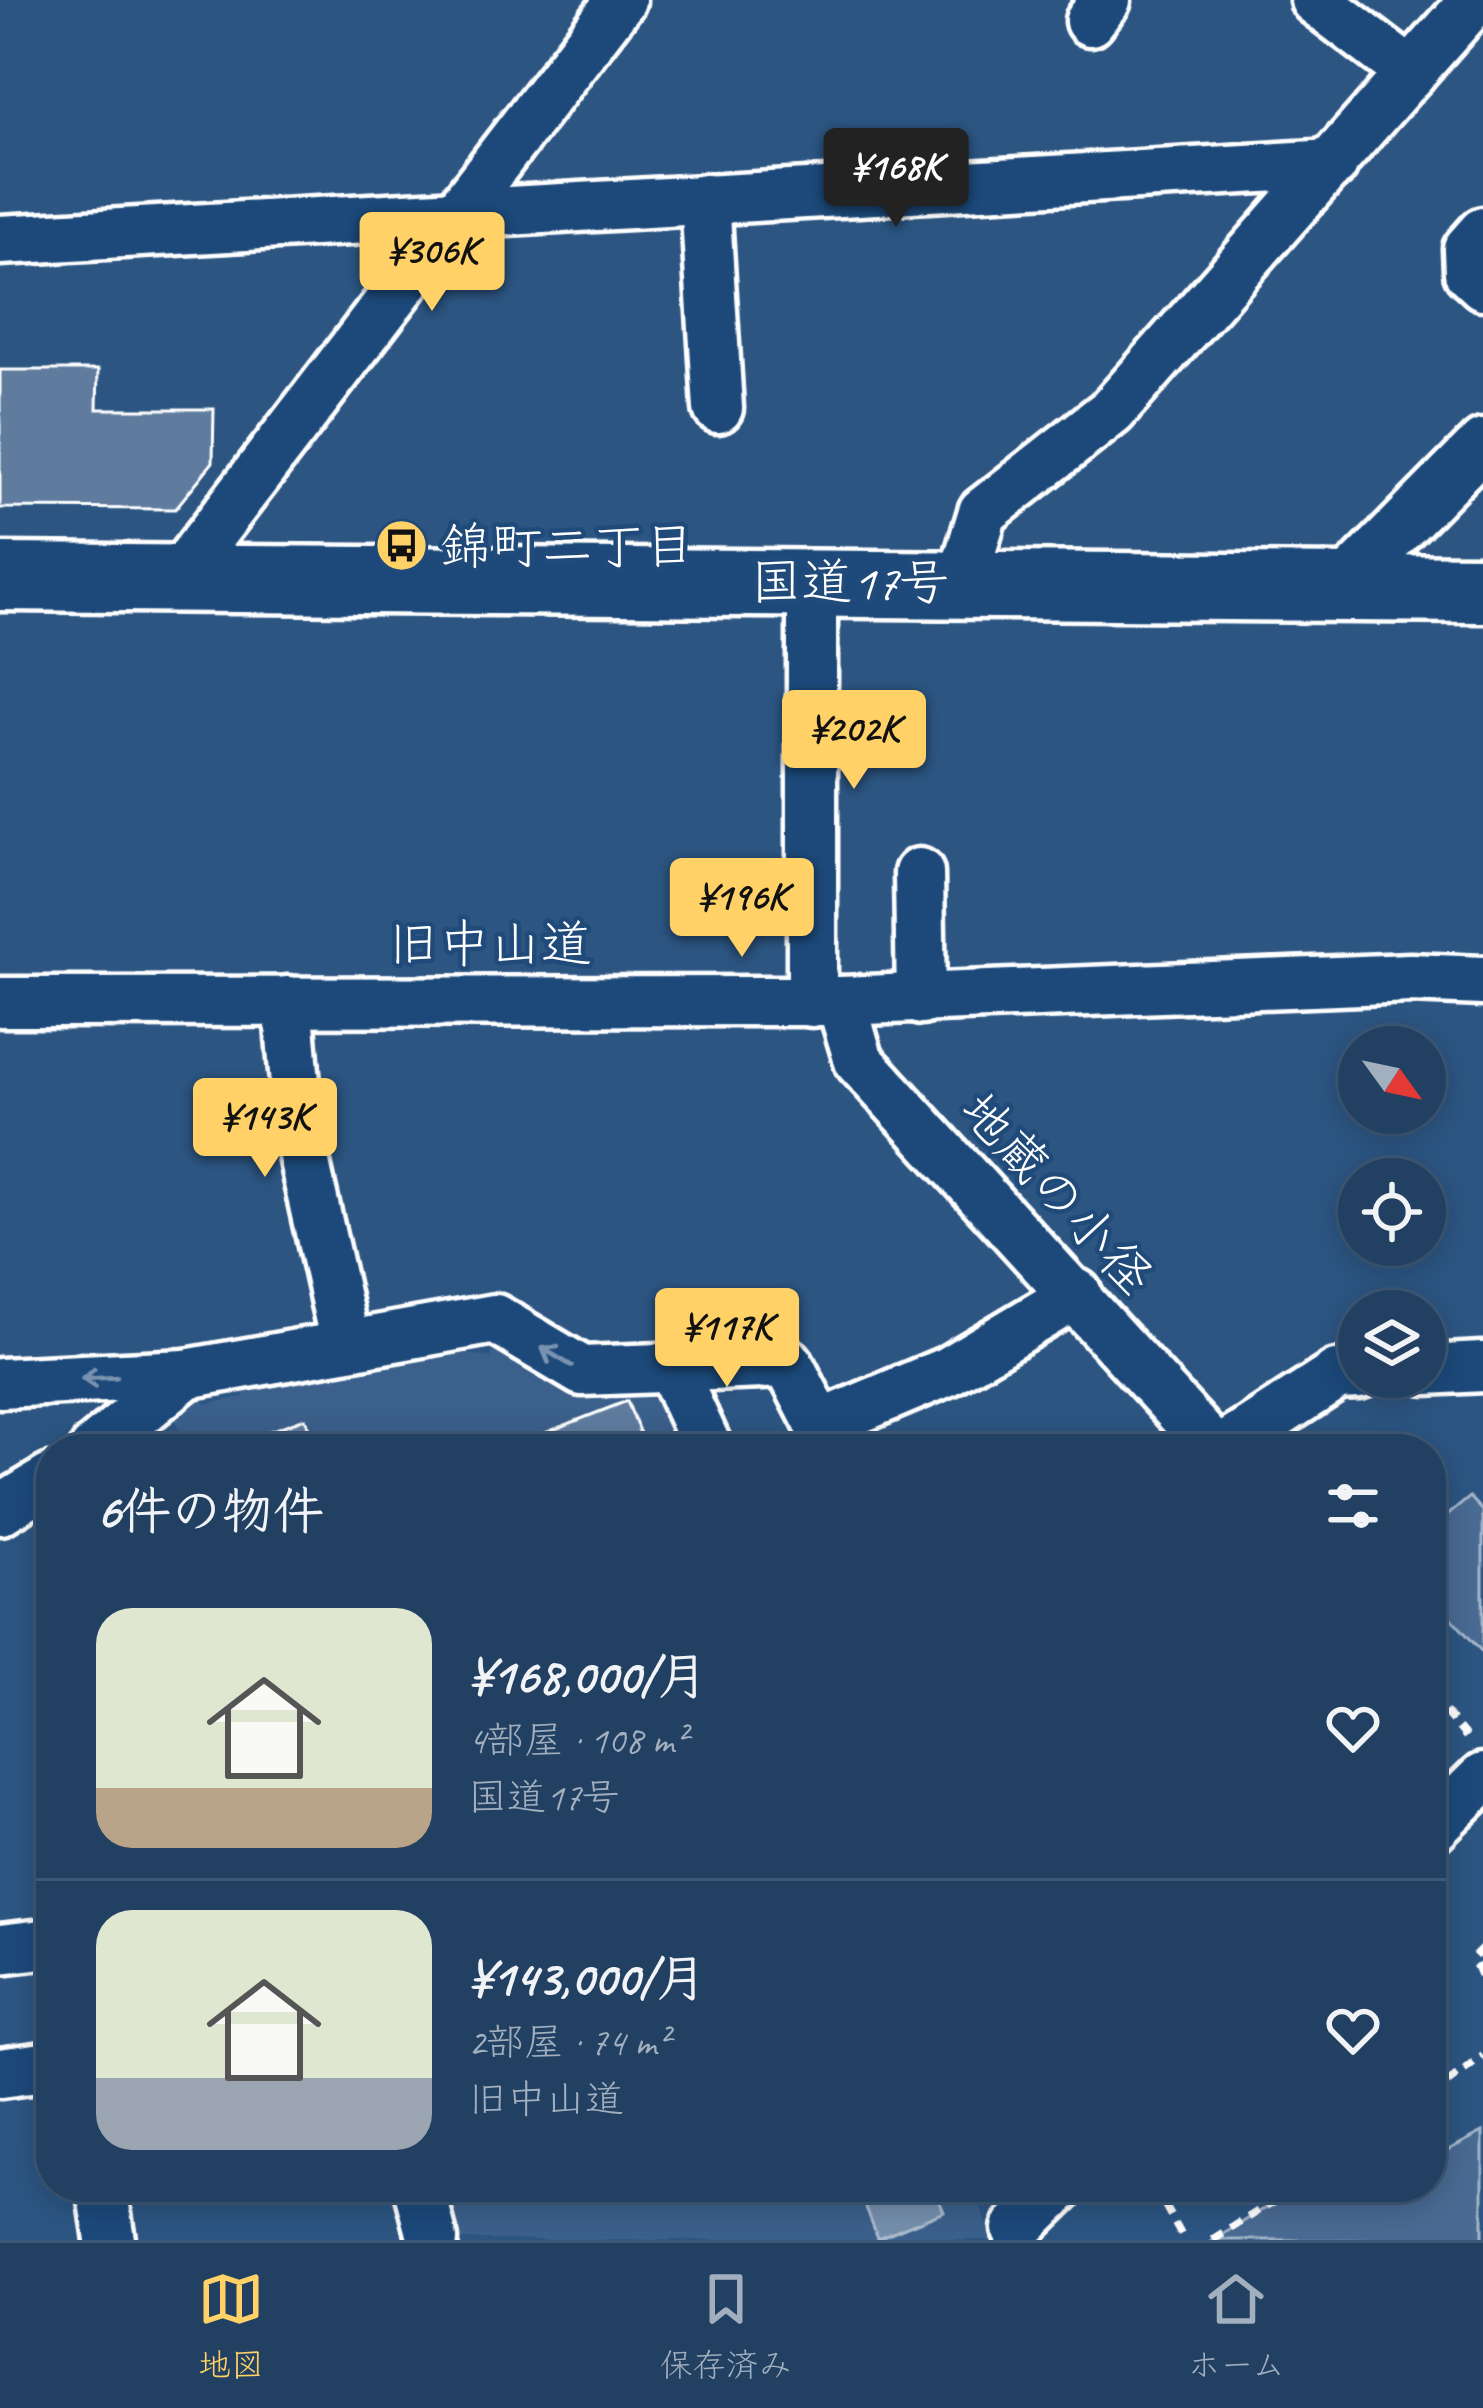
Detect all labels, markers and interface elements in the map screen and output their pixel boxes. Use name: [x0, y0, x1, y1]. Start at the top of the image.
pin: ¥168K: [812, 128, 980, 230]
text: ¥168K: [851, 142, 941, 191]
pin: ¥306K: [348, 212, 516, 314]
text: ¥306K: [387, 226, 477, 275]
place label: 錦町二丁目: [440, 514, 695, 578]
bus stop icon: 錦町二丁目: [373, 518, 429, 574]
street label: 国道17号: [751, 550, 949, 614]
pin: ¥202K: [770, 690, 938, 792]
text: ¥202K: [809, 704, 899, 753]
pin: ¥196K: [658, 858, 826, 960]
text: ¥196K: [697, 872, 787, 921]
street label: 旧中山道: [388, 912, 592, 976]
north arrow: [1338, 1026, 1446, 1134]
map controls: [1338, 1026, 1446, 1398]
pin: ¥143K: [181, 1078, 349, 1180]
street label: 地蔵の小径: [947, 1078, 1167, 1308]
text: ¥143K: [220, 1092, 310, 1141]
button: locate: [1338, 1158, 1446, 1266]
pin: ¥117K: [643, 1288, 811, 1390]
button: layers: [1338, 1290, 1446, 1398]
text: ¥117K: [682, 1302, 772, 1351]
one-way arrow: [540, 1344, 575, 1368]
one-way arrow: [80, 1367, 119, 1390]
icon: filters: [1320, 1473, 1386, 1539]
text: 6件の物件: [96, 1479, 324, 1543]
text: ¥168,000/月: [468, 1644, 708, 1708]
icon: home: [192, 1656, 336, 1800]
icon: heart: [1320, 1695, 1386, 1761]
text: 4部屋 · 108 m²: [468, 1716, 686, 1765]
text: 国道17号: [468, 1773, 620, 1822]
text: ¥143,000/月: [468, 1946, 707, 2010]
icon: home: [192, 1958, 336, 2102]
icon: heart: [1320, 1997, 1386, 2063]
text: 2部屋 · 74 m²: [468, 2018, 669, 2067]
text: 旧中山道: [468, 2075, 624, 2124]
tab: 地図: [198, 2266, 264, 2386]
tab: 保存済み: [660, 2266, 792, 2386]
tab: ホーム: [1187, 2266, 1285, 2386]

